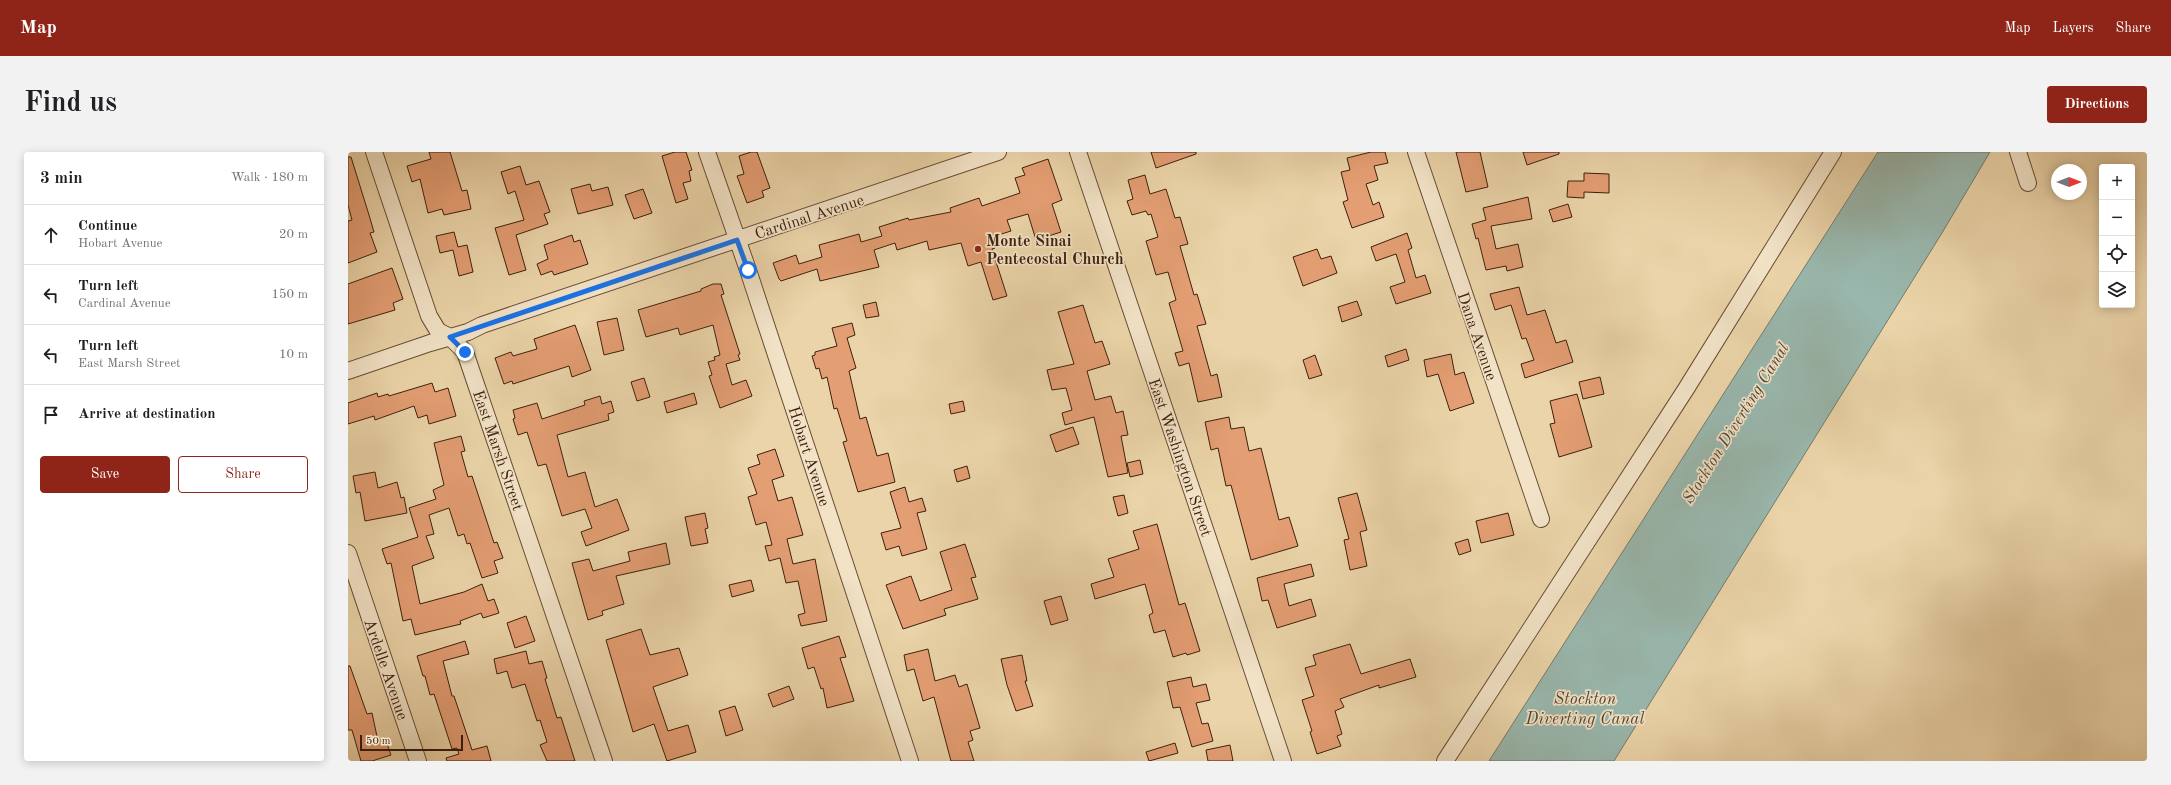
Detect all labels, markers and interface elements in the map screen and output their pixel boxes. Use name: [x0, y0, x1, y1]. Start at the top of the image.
text: Map: [20, 19, 57, 38]
text: Map: [2005, 21, 2031, 35]
text: Layers: [2053, 21, 2094, 35]
text: Share: [2116, 21, 2151, 35]
button: Directions: [2047, 86, 2147, 123]
text: Find us: [24, 90, 117, 118]
north arrow: [2051, 164, 2087, 200]
map controls: [2099, 164, 2135, 308]
button: +: [2099, 164, 2135, 200]
text: 3 min: [40, 170, 83, 187]
text: Walk · 180 m: [231, 171, 308, 184]
street label: Cardinal Avenue: [753, 193, 866, 243]
button: −: [2099, 200, 2135, 236]
text: Continue: [78, 219, 137, 234]
icon: ahead: [40, 224, 62, 246]
text: 20 m: [279, 228, 308, 241]
place label: Monte Sinai Pentecostal Church: [986, 234, 1124, 268]
button: locate: [2099, 236, 2135, 272]
text: Hobart Avenue: [78, 237, 163, 250]
marker: Monte Sinai Pentecostal Church: [973, 244, 983, 254]
route start: [739, 261, 757, 279]
button: layers: [2099, 272, 2135, 308]
text: Turn left: [78, 279, 138, 294]
icon: left: [40, 284, 62, 306]
text: 150 m: [271, 288, 308, 301]
street label: Dana Avenue: [1454, 290, 1499, 383]
text: Cardinal Avenue: [78, 297, 171, 310]
text: Turn left: [78, 339, 138, 354]
water label: Stockton Diverting Canal: [1680, 340, 1793, 507]
route end: [456, 343, 474, 361]
icon: left: [40, 344, 62, 366]
text: 10 m: [279, 348, 308, 361]
text: East Marsh Street: [78, 357, 181, 370]
street label: East Washington Street: [1145, 377, 1214, 539]
street label: East Marsh Street: [469, 388, 525, 513]
icon: arrive: [40, 404, 62, 426]
street label: Hobart Avenue: [784, 405, 832, 509]
text: Arrive at destination: [78, 407, 216, 422]
button: Save: [40, 456, 170, 493]
button: Share: [178, 456, 308, 493]
street label: Ardelle Avenue: [360, 617, 410, 722]
water label: Stockton Diverting Canal: [1525, 691, 1644, 728]
scale bar: [360, 733, 463, 752]
text: 50 m: [366, 736, 391, 747]

